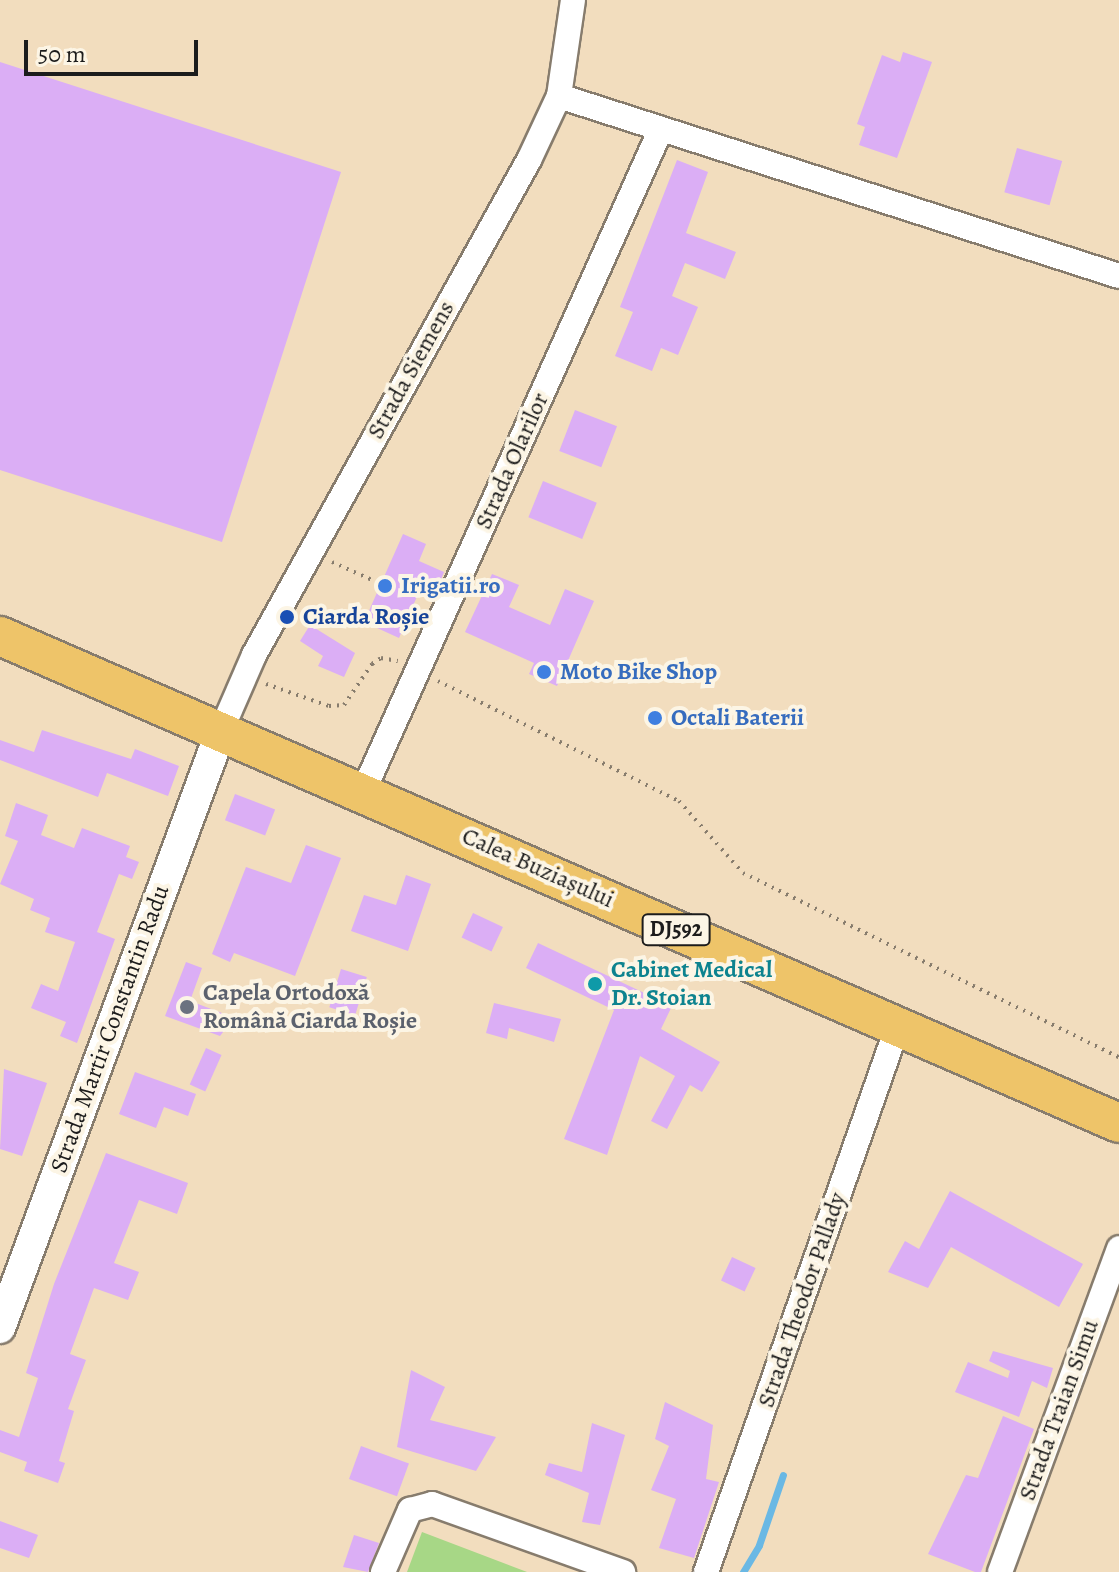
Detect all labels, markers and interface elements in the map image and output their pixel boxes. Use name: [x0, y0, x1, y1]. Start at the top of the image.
scale bar: [28, 24, 202, 74]
text: 50 m: [38, 38, 86, 70]
street label: Strada Siemens: [361, 296, 461, 444]
street label: Strada Olarilor: [469, 388, 555, 534]
place label: Irigatii.ro: [401, 572, 501, 600]
marker: Irigatii.ro: [376, 577, 394, 595]
place label: Ciarda Roșie: [303, 603, 429, 631]
marker: Ciarda Roșie: [278, 608, 296, 626]
place label: Moto Bike Shop: [560, 658, 717, 686]
marker: Moto Bike Shop: [535, 663, 553, 681]
place label: Octali Baterii: [671, 704, 804, 732]
marker: Octali Baterii: [646, 709, 664, 727]
street label: Calea Buziașului: [458, 822, 618, 914]
street label: Strada Martir Constantin Radu: [44, 881, 176, 1177]
road number: DJ592: [640, 912, 712, 948]
place label: Cabinet Medical Dr. Stoian: [611, 956, 772, 1012]
marker: Cabinet Medical Dr. Stoian: [586, 975, 604, 993]
place label: Capela Ortodoxă Română Ciarda Roșie: [203, 979, 417, 1035]
marker: Capela Ortodoxă Română Ciarda Roșie: [178, 998, 196, 1016]
street label: Strada Theodor Pallady: [752, 1189, 852, 1411]
street label: Strada Traian Simu: [1013, 1316, 1105, 1504]

